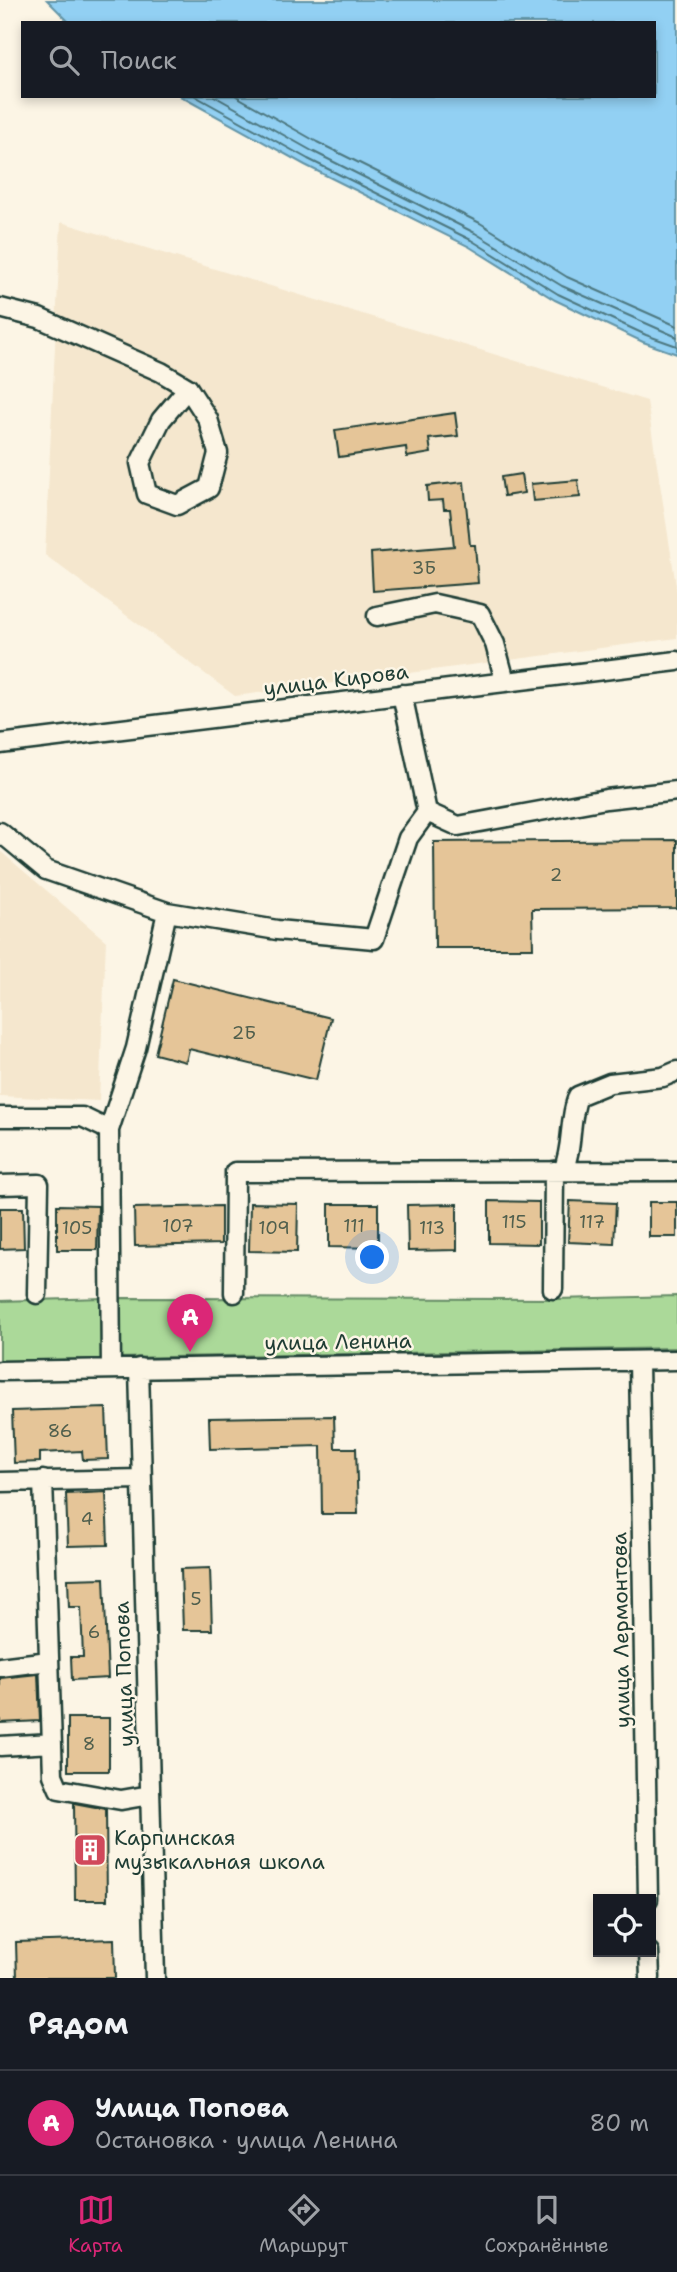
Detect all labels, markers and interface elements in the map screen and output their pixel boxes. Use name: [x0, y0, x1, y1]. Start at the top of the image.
search box: [21, 21, 656, 98]
icon: search: [45, 41, 83, 79]
text: Поиск: [101, 42, 177, 77]
house number: 3Б: [412, 556, 436, 580]
street label: улица Кирова: [262, 657, 410, 703]
house number: 2: [550, 863, 562, 887]
house number: 2Б: [232, 1021, 256, 1045]
house number: 115: [501, 1210, 527, 1234]
house number: 117: [579, 1210, 605, 1234]
house number: 107: [162, 1214, 194, 1238]
house number: 111: [343, 1214, 365, 1238]
house number: 105: [62, 1216, 92, 1240]
house number: 109: [258, 1216, 290, 1240]
house number: 113: [419, 1216, 445, 1240]
your location: [355, 1240, 389, 1274]
pin: A: [167, 1294, 213, 1352]
street label: улица Ленина: [264, 1327, 412, 1357]
house number: 86: [48, 1419, 72, 1443]
house number: 4: [81, 1507, 93, 1531]
street label: улица Лермонтова: [605, 1532, 637, 1728]
house number: 5: [190, 1587, 202, 1611]
street label: улица Попова: [107, 1601, 141, 1747]
house number: 6: [88, 1620, 100, 1644]
house number: 8: [83, 1732, 95, 1756]
place label: Карпинская музыкальная школа: [114, 1824, 325, 1876]
building icon: Карпинская музыкальная школа: [71, 1831, 109, 1869]
map controls: [593, 1894, 656, 1957]
button: locate: [593, 1894, 656, 1957]
text: Рядом: [28, 2003, 128, 2044]
text: Улица Попова: [95, 2090, 289, 2125]
text: A: [42, 2108, 60, 2138]
text: 80 m: [590, 2108, 649, 2138]
text: Остановка · улица Ленина: [95, 2125, 398, 2155]
tab: Карта: [68, 2191, 123, 2258]
tab: Маршрут: [259, 2191, 348, 2258]
tab: Сохранённые: [485, 2191, 609, 2258]

